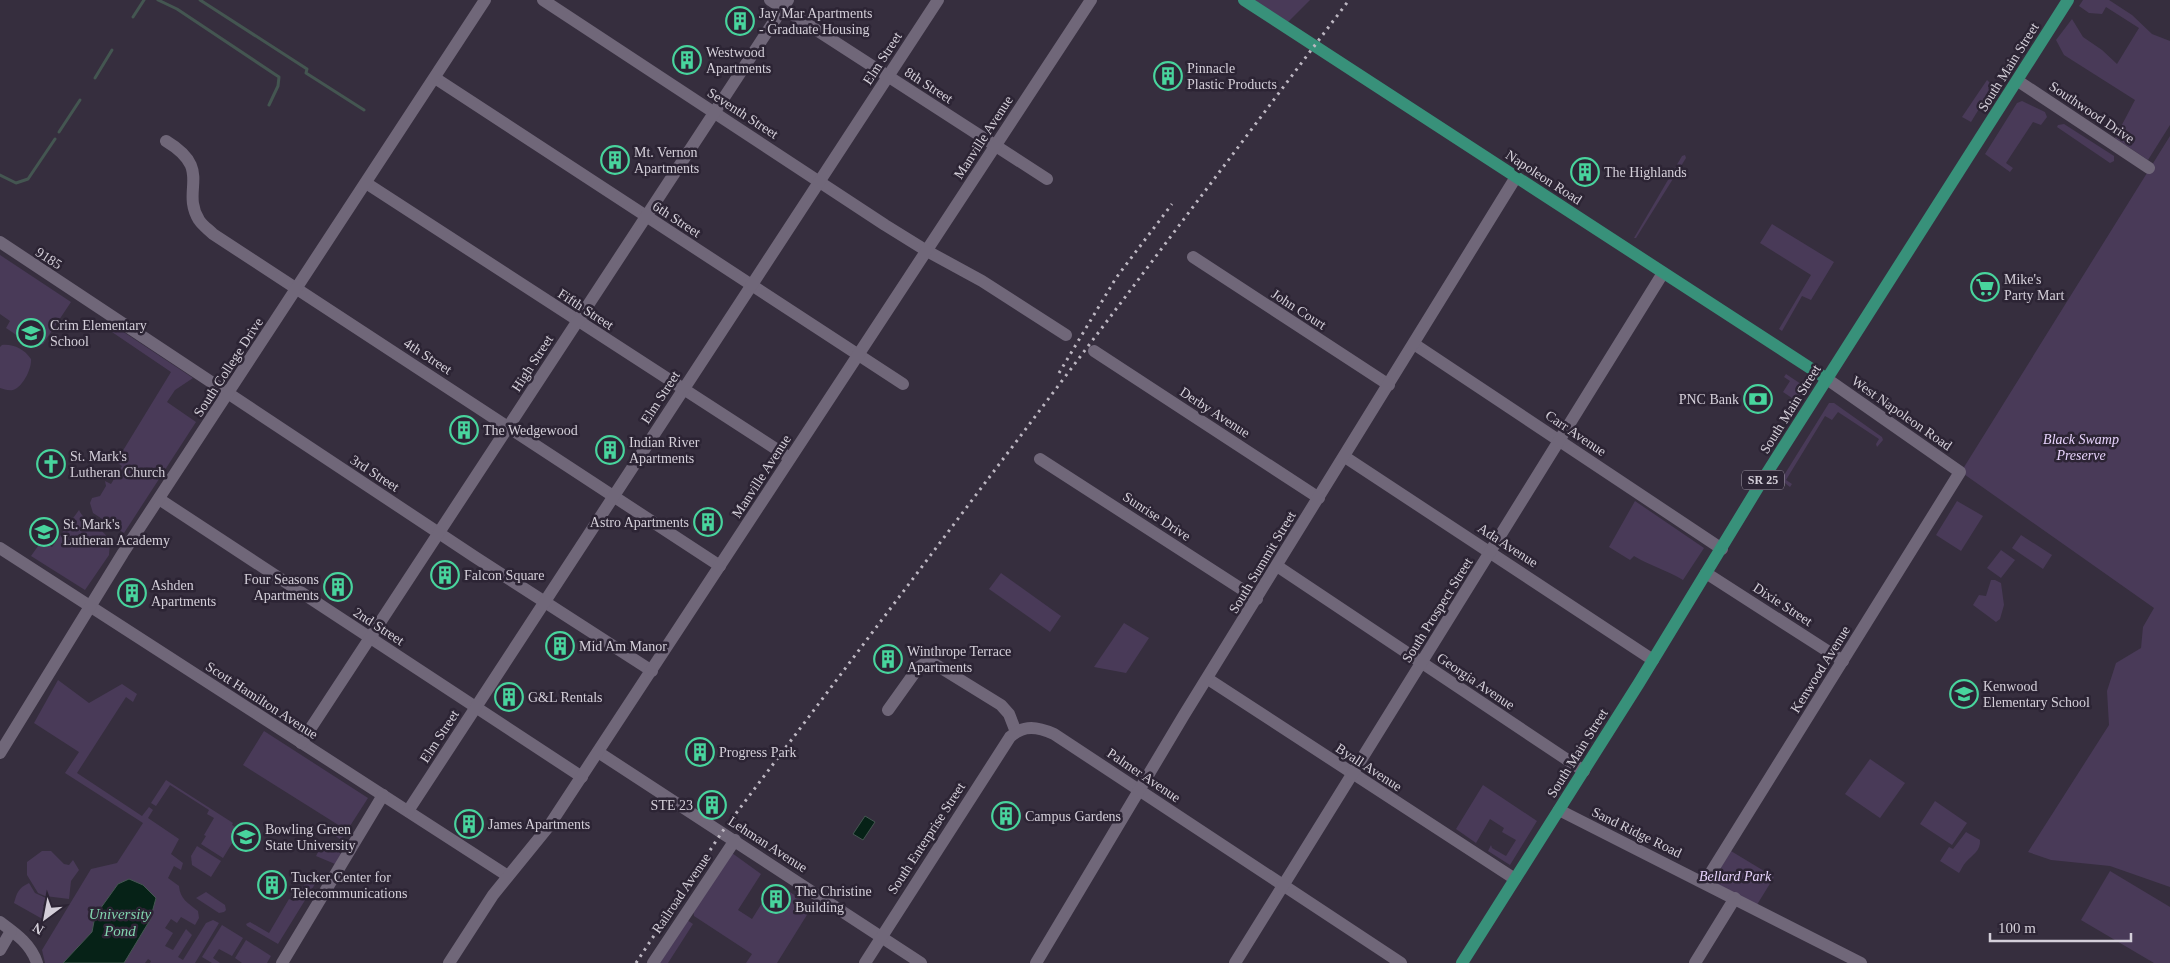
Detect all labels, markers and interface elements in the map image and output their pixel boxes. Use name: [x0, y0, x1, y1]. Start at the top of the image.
building icon: Jay Mar Apartments - Graduate Housing: [725, 6, 755, 36]
place label: Jay Mar Apartments - Graduate Housing: [759, 6, 873, 37]
street label: South Main Street: [1975, 20, 2042, 114]
street label: Elm Street: [860, 29, 905, 87]
building icon: Westwood Apartments: [672, 45, 702, 75]
place label: Westwood Apartments: [706, 45, 771, 76]
building icon: Pinnacle Plastic Products: [1153, 61, 1183, 91]
place label: Pinnacle Plastic Products: [1187, 61, 1277, 92]
street label: 8th Street: [902, 64, 956, 106]
street label: Southwood Drive: [2046, 78, 2137, 146]
street label: Seventh Street: [705, 85, 781, 142]
street label: Manville Avenue: [951, 93, 1016, 182]
building icon: Mt. Vernon Apartments: [600, 145, 630, 175]
place label: Mt. Vernon Apartments: [634, 145, 699, 176]
street label: Napoleon Road: [1503, 147, 1584, 208]
building icon: The Highlands: [1570, 157, 1600, 187]
place label: The Highlands: [1604, 165, 1687, 180]
street label: 6th Street: [650, 198, 704, 240]
street label: 9185: [33, 245, 65, 272]
supermarket icon: Mike's Party Mart: [1970, 272, 2000, 302]
place label: Mike's Party Mart: [2004, 272, 2064, 303]
street label: Fifth Street: [555, 286, 616, 333]
street label: John Court: [1269, 286, 1329, 333]
street label: South College Drive: [191, 315, 266, 420]
school or university icon: Crim Elementary School: [16, 318, 46, 348]
place label: Crim Elementary School: [50, 318, 147, 349]
street label: High Street: [509, 332, 556, 394]
street label: 4th Street: [401, 335, 455, 377]
street label: South Main Street: [1757, 362, 1824, 456]
street label: Elm Street: [638, 368, 683, 426]
street label: West Napoleon Road: [1849, 373, 1955, 454]
street label: Derby Avenue: [1177, 384, 1252, 441]
bank icon: PNC Bank: [1743, 384, 1773, 414]
place label: PNC Bank: [1679, 392, 1739, 407]
street label: Carr Avenue: [1542, 408, 1609, 459]
building icon: The Wedgewood: [449, 415, 479, 445]
place label: The Wedgewood: [483, 423, 578, 438]
street label: Manville Avenue: [729, 432, 794, 521]
park label: Black Swamp Preserve: [2043, 432, 2119, 463]
building icon: Indian River Apartments: [595, 435, 625, 465]
place label: Indian River Apartments: [629, 435, 700, 466]
church icon: St. Mark's Lutheran Church: [36, 449, 66, 479]
place label: St. Mark's Lutheran Church: [70, 449, 165, 480]
street label: 3rd Street: [348, 452, 402, 495]
road number: SR 25: [1742, 470, 1784, 490]
street label: Sunrise Drive: [1120, 489, 1193, 544]
building icon: Astro Apartments: [693, 507, 723, 537]
street label: South Summit Street: [1226, 508, 1299, 616]
place label: Astro Apartments: [590, 515, 689, 530]
school or university icon: St. Mark's Lutheran Academy: [29, 517, 59, 547]
place label: St. Mark's Lutheran Academy: [63, 517, 170, 548]
street label: Ada Avenue: [1475, 520, 1541, 570]
street label: South Prospect Street: [1399, 555, 1476, 665]
building icon: Falcon Square: [430, 560, 460, 590]
place label: Falcon Square: [464, 568, 544, 583]
place label: Four Seasons Apartments: [244, 572, 319, 603]
building icon: Four Seasons Apartments: [323, 572, 353, 602]
building icon: Ashden Apartments: [117, 578, 147, 608]
place label: Ashden Apartments: [151, 578, 216, 609]
street label: Dixie Street: [1750, 580, 1815, 629]
street label: 2nd Street: [351, 605, 407, 648]
street label: Kenwood Avenue: [1788, 623, 1853, 716]
building icon: Mid Am Manor: [545, 631, 575, 661]
place label: Mid Am Manor: [579, 639, 667, 654]
building icon: Winthrope Terrace Apartments: [873, 644, 903, 674]
place label: Winthrope Terrace Apartments: [907, 644, 1011, 675]
street label: Georgia Avenue: [1434, 650, 1517, 713]
street label: Scott Hamilton Avenue: [203, 659, 320, 742]
school or university icon: Kenwood Elementary School: [1949, 679, 1979, 709]
place label: Kenwood Elementary School: [1983, 679, 2090, 710]
building icon: G&L Rentals: [494, 682, 524, 712]
place label: G&L Rentals: [528, 690, 603, 705]
street label: South Main Street: [1544, 706, 1611, 800]
street label: Elm Street: [417, 707, 462, 765]
building icon: Progress Park: [685, 737, 715, 767]
street label: Byall Avenue: [1333, 741, 1404, 794]
place label: Progress Park: [719, 745, 796, 760]
street label: Palmer Avenue: [1104, 745, 1183, 805]
street label: South Enterprise Street: [885, 780, 968, 897]
building icon: STE 23: [697, 790, 727, 820]
place label: STE 23: [651, 798, 693, 813]
building icon: Campus Gardens: [991, 801, 1021, 831]
street label: Sand Ridge Road: [1589, 804, 1684, 861]
building icon: James Apartments: [454, 809, 484, 839]
place label: Campus Gardens: [1025, 809, 1121, 824]
street label: Lehman Avenue: [725, 813, 810, 876]
place label: James Apartments: [488, 817, 590, 832]
school or university icon: Bowling Green State University: [231, 822, 261, 852]
place label: Bowling Green State University: [265, 822, 356, 853]
street label: Railroad Avenue: [649, 850, 714, 936]
park label: Bellard Park: [1699, 869, 1772, 884]
building icon: Tucker Center for Telecommunications: [257, 870, 287, 900]
place label: Tucker Center for Telecommunications: [291, 870, 407, 901]
building icon: The Christine Building: [761, 884, 791, 914]
place label: The Christine Building: [795, 884, 872, 915]
north arrow: [20, 893, 70, 943]
water label: University Pond: [89, 906, 152, 939]
scale bar: [1990, 910, 2131, 942]
text: N: [30, 920, 47, 938]
text: 100 m: [1998, 920, 2036, 936]

